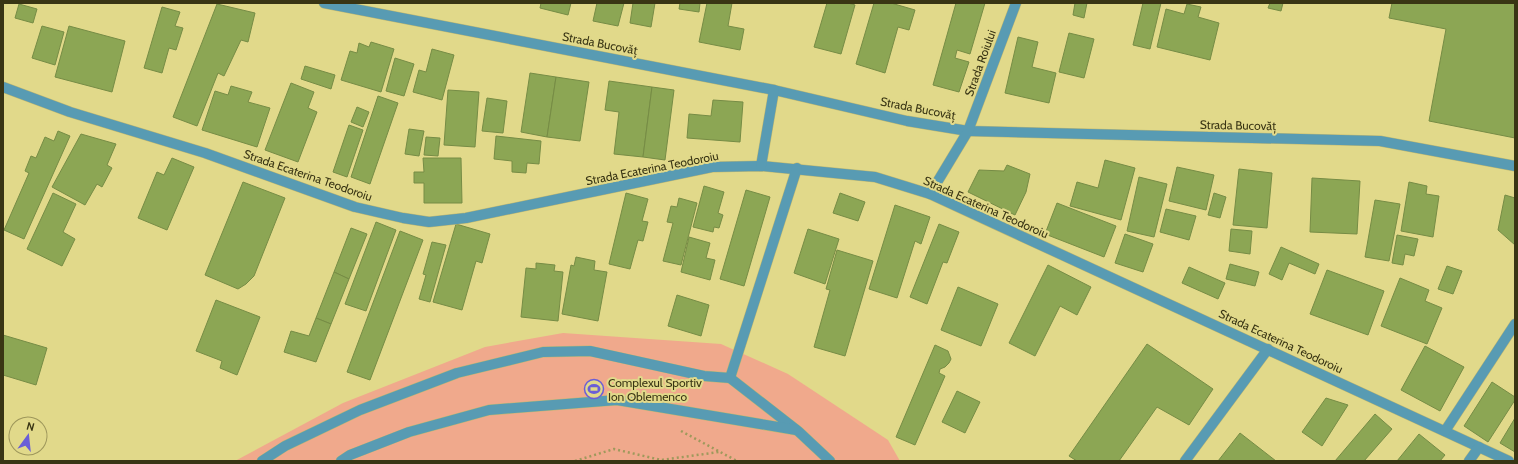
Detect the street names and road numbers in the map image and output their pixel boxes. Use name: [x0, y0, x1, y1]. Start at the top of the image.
street label: Strada Bucovăț: [561, 28, 639, 59]
street label: Strada Roiului: [961, 28, 999, 98]
street label: Strada Bucovăț: [879, 93, 957, 124]
street label: Strada Bucovăț: [1200, 117, 1276, 134]
street label: Strada Ecaterina Teodoroiu: [242, 146, 374, 204]
street label: Strada Ecaterina Teodoroiu: [584, 148, 720, 188]
street label: Strada Ecaterina Teodoroiu: [921, 173, 1051, 241]
street label: Strada Ecaterina Teodoroiu: [1217, 306, 1345, 376]

